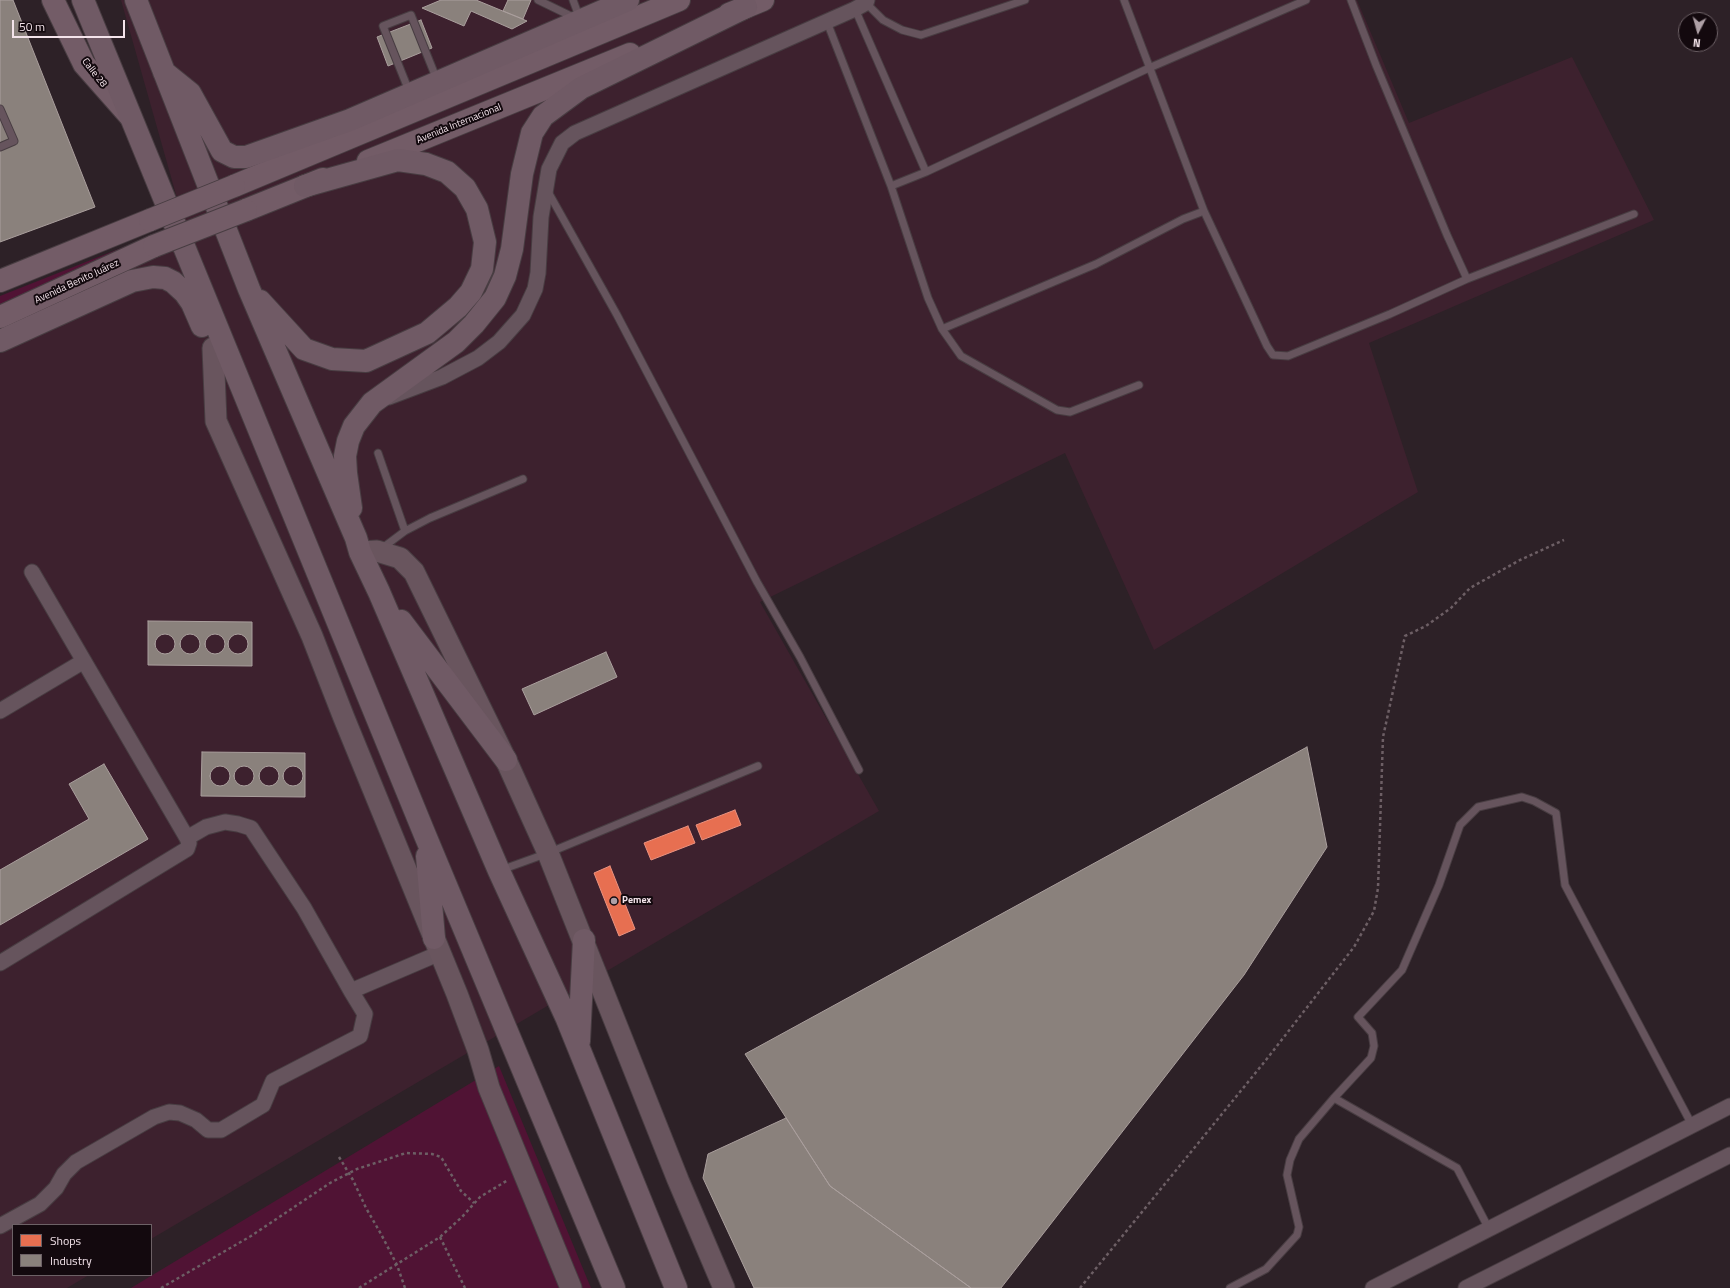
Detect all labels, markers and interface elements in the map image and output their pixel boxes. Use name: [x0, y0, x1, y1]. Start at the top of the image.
scale bar: [14, 12, 127, 38]
north arrow: [1678, 12, 1718, 52]
text: 50 m: [19, 17, 45, 36]
text: N: [1692, 35, 1701, 51]
street label: Calle 28: [79, 56, 109, 90]
street label: Avenida Internacional: [415, 102, 503, 146]
street label: Avenida Benito Juárez: [33, 257, 121, 307]
place label: Pemex: [622, 895, 651, 907]
marker: Pemex: [609, 896, 619, 906]
legend: [12, 1224, 152, 1276]
text: Shops: [50, 1231, 81, 1250]
text: Industry: [50, 1251, 92, 1270]

